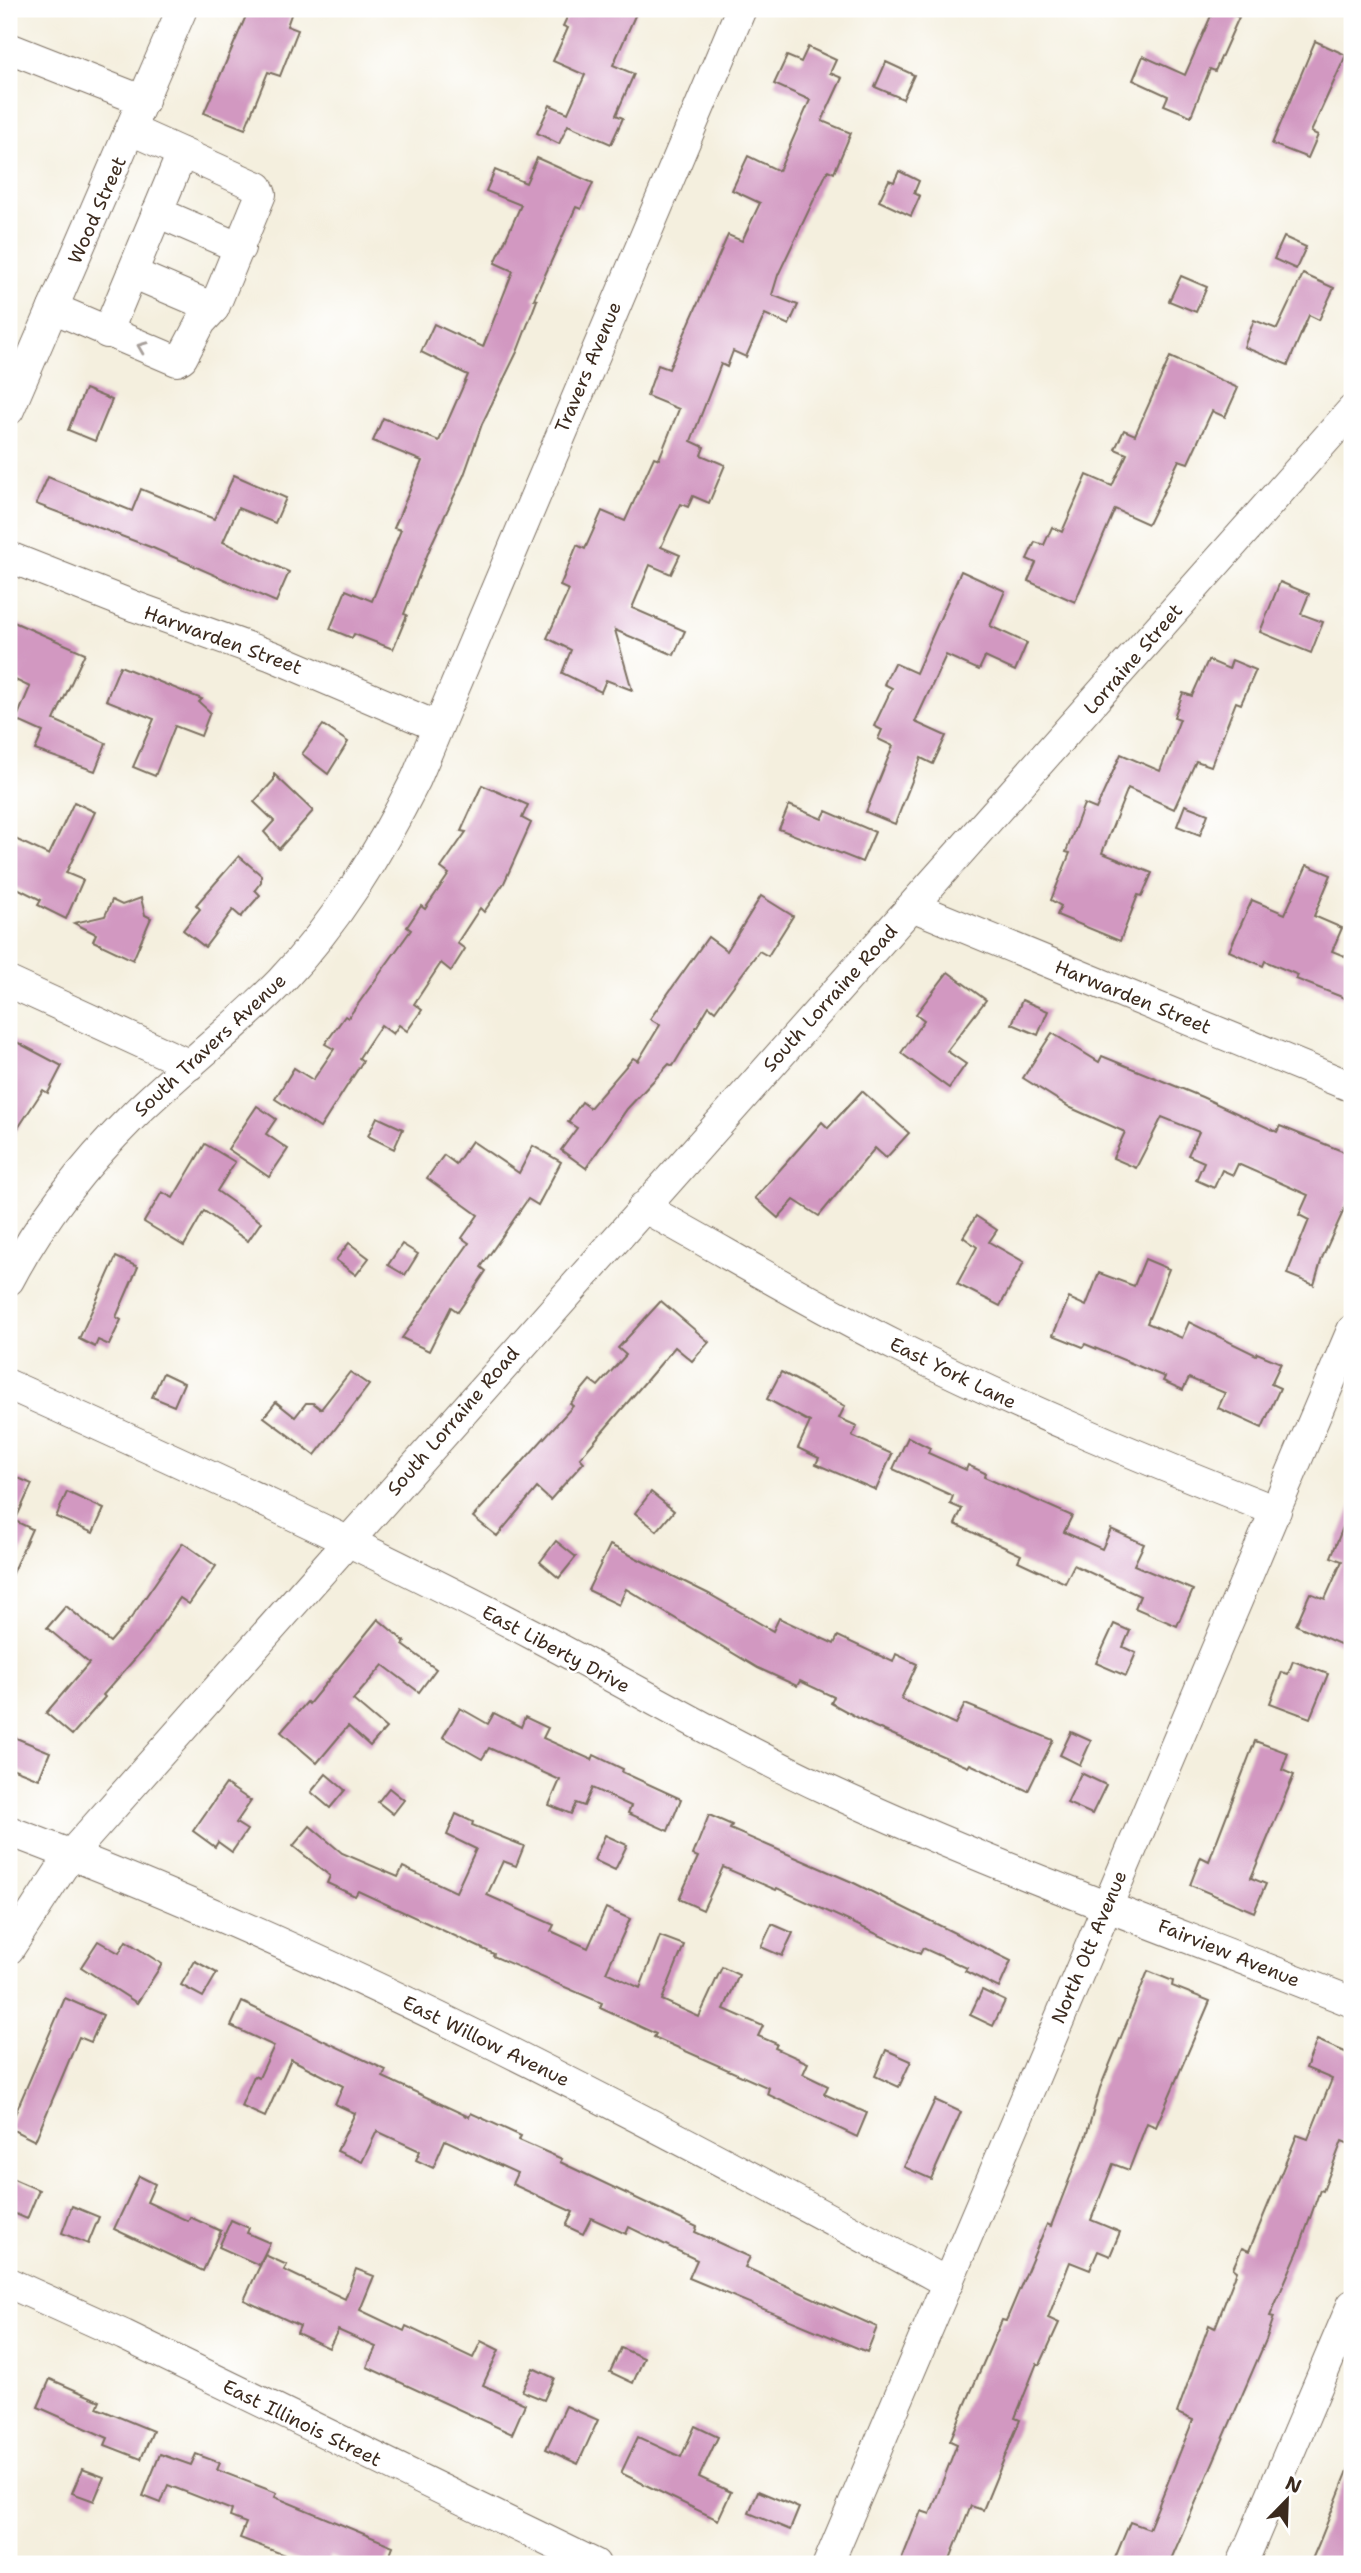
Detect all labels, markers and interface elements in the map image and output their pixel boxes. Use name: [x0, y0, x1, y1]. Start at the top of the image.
street label: Wood Street: [62, 152, 132, 268]
street label: Travers Avenue: [549, 298, 627, 436]
one-way arrow: [136, 341, 148, 355]
street label: Lorraine Street: [1078, 598, 1188, 720]
street label: Harwarden Street: [141, 600, 305, 680]
street label: South Lorraine Road: [757, 919, 903, 1077]
street label: Harwarden Street: [1051, 954, 1215, 1040]
street label: South Travers Avenue: [129, 968, 291, 1122]
street label: East York Lane: [885, 1332, 1021, 1414]
street label: South Lorraine Road: [381, 1341, 525, 1501]
street label: East Liberty Drive: [478, 1599, 634, 1699]
street label: North Ott Avenue: [1045, 1867, 1133, 2027]
street label: Fairview Avenue: [1154, 1913, 1304, 1993]
street label: East Willow Avenue: [398, 1990, 574, 2092]
street label: East Illinois Street: [219, 2374, 385, 2472]
north arrow: [1252, 2464, 1322, 2534]
text: N: [1282, 2470, 1305, 2499]

